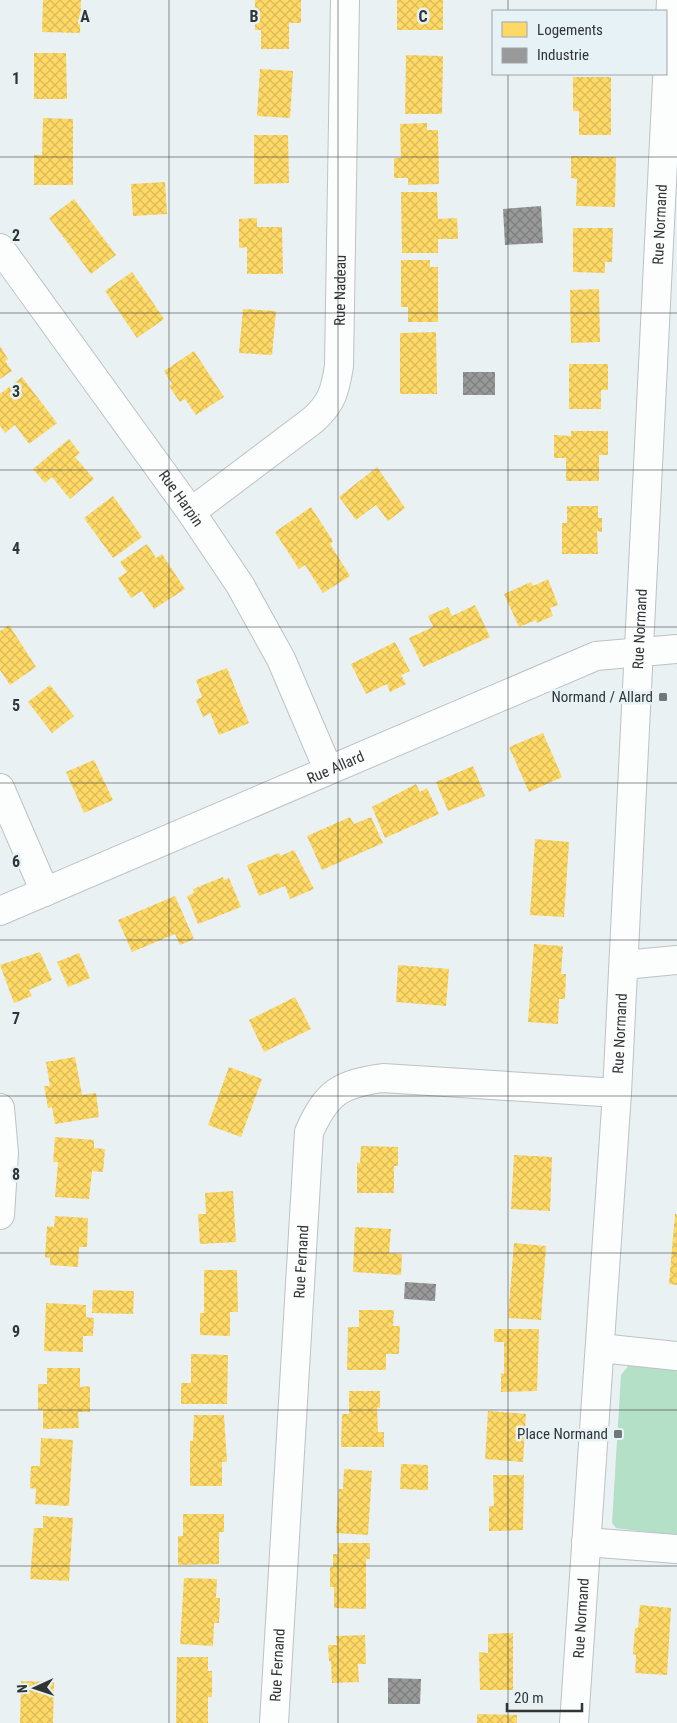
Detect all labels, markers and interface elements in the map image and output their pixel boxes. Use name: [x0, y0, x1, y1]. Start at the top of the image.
text: A: [80, 7, 90, 26]
text: B: [250, 7, 259, 26]
text: C: [418, 7, 428, 26]
legend: [492, 10, 667, 75]
text: Logements: [537, 21, 603, 39]
text: Industrie: [537, 46, 589, 64]
text: 1: [12, 69, 20, 88]
street label: Rue Normand: [649, 184, 671, 265]
text: 2: [12, 226, 20, 245]
street label: Rue Nadeau: [331, 255, 350, 326]
text: 3: [12, 382, 20, 401]
street label: Rue Harpin: [155, 467, 207, 530]
text: 4: [12, 539, 20, 558]
street label: Rue Normand: [629, 588, 651, 670]
place label: Normand / Allard: [551, 688, 653, 706]
marker: Normand / Allard: [657, 691, 669, 703]
text: 5: [12, 696, 20, 715]
street label: Rue Allard: [304, 747, 367, 788]
text: 6: [12, 852, 20, 871]
street label: Rue Normand: [609, 993, 631, 1074]
text: 7: [12, 1009, 20, 1028]
text: 8: [12, 1165, 20, 1184]
street label: Rue Fernand: [290, 1225, 312, 1299]
text: 9: [12, 1322, 20, 1341]
place label: Place Normand: [517, 1425, 608, 1443]
marker: Place Normand: [612, 1428, 624, 1440]
street label: Rue Normand: [569, 1578, 593, 1659]
street label: Rue Fernand: [266, 1628, 289, 1702]
north arrow: [10, 1663, 60, 1713]
scale bar: [507, 1680, 582, 1712]
text: N: [14, 1684, 30, 1693]
text: 20 m: [514, 1689, 544, 1707]

